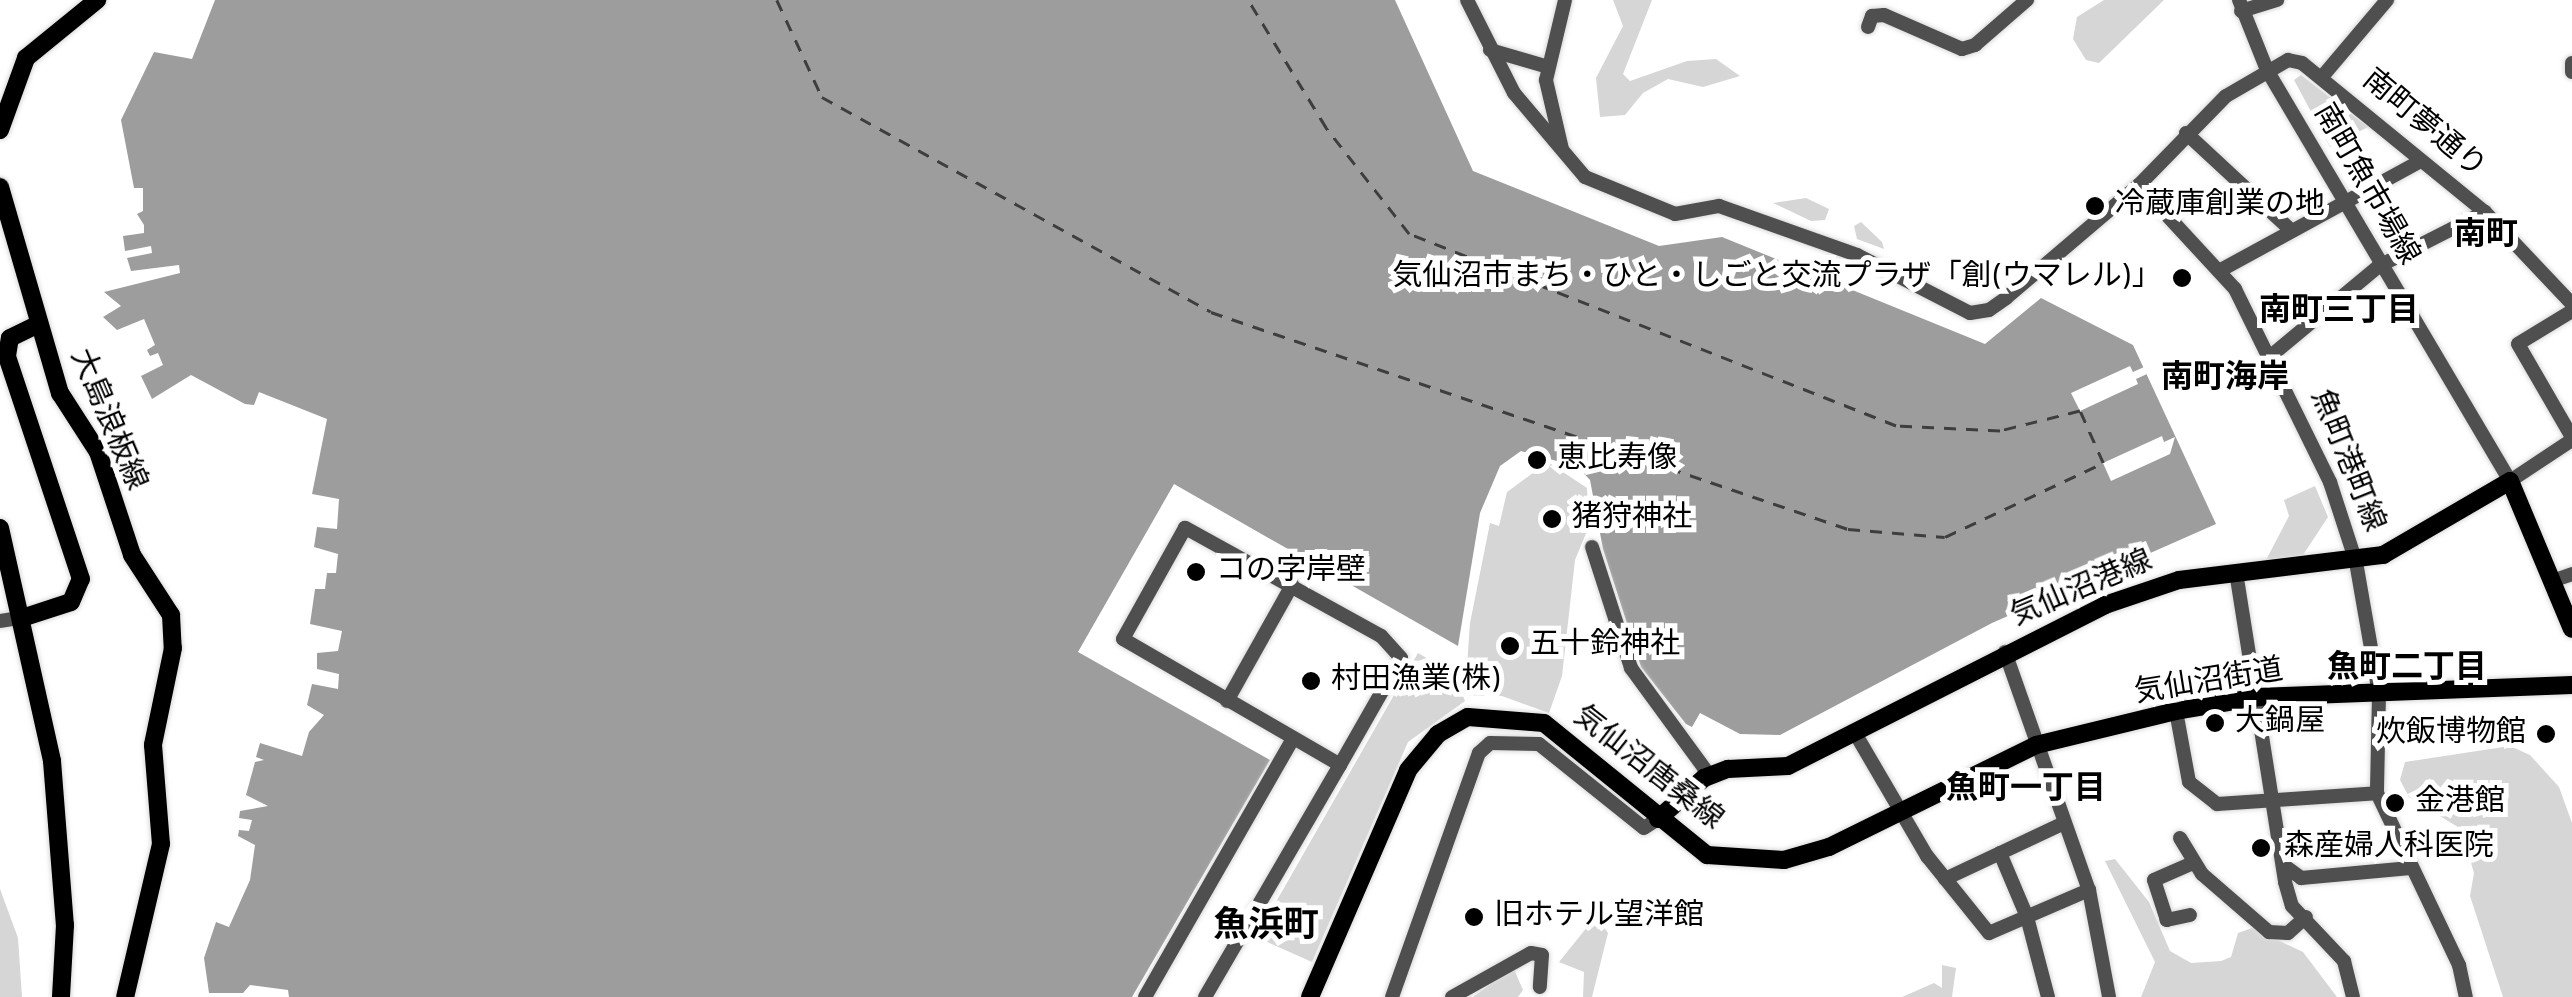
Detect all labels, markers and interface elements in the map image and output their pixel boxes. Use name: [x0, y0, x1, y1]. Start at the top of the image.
street label: 南町夢通り: [2354, 63, 2492, 187]
street label: 南町魚市場線: [2304, 98, 2426, 272]
place label: 冷蔵庫創業の地: [2115, 188, 2325, 224]
marker: 冷蔵庫創業の地: [2084, 195, 2106, 217]
district label: 南町: [2454, 217, 2518, 255]
place label: 気仙沼市まち・ひと・しごと交流プラザ「創(ウマレル)」: [1391, 260, 2162, 296]
marker: 気仙沼市まち・ひと・しごと交流プラザ「創(ウマレル)」: [2171, 267, 2193, 289]
district label: 南町三丁目: [2259, 293, 2419, 331]
street label: 大島浪板線: [61, 344, 153, 496]
district label: 南町海岸: [2161, 360, 2289, 398]
street label: 魚町港町線: [2301, 385, 2391, 537]
place label: 恵比寿像: [1557, 442, 1677, 478]
marker: 恵比寿像: [1526, 449, 1548, 471]
place label: 猪狩神社: [1572, 501, 1692, 537]
marker: 猪狩神社: [1541, 508, 1563, 530]
street label: 気仙沼港線: [2006, 544, 2158, 636]
place label: コの字岸壁: [1216, 554, 1366, 590]
marker: コの字岸壁: [1185, 561, 1207, 583]
place label: 五十鈴神社: [1530, 628, 1680, 664]
marker: 五十鈴神社: [1499, 635, 1521, 657]
district label: 魚町二丁目: [2327, 650, 2487, 688]
street label: 気仙沼街道: [2132, 653, 2286, 713]
place label: 村田漁業(株): [1331, 663, 1502, 699]
marker: 村田漁業(株): [1300, 670, 1322, 692]
street label: 気仙沼唐桑線: [1565, 699, 1729, 839]
place label: 大鍋屋: [2235, 705, 2325, 741]
marker: 大鍋屋: [2204, 712, 2226, 734]
place label: 炊飯博物館: [2376, 716, 2526, 752]
marker: 炊飯博物館: [2535, 723, 2557, 745]
district label: 魚町一丁目: [1946, 771, 2106, 809]
place label: 金港館: [2415, 785, 2505, 821]
marker: 金港館: [2384, 792, 2406, 814]
place label: 森産婦人科医院: [2284, 830, 2494, 866]
marker: 森産婦人科医院: [2248, 835, 2274, 861]
place label: 旧ホテル望洋館: [1494, 899, 1704, 935]
district label: 魚浜町: [1214, 906, 1318, 948]
marker: 旧ホテル望洋館: [1463, 906, 1485, 928]

